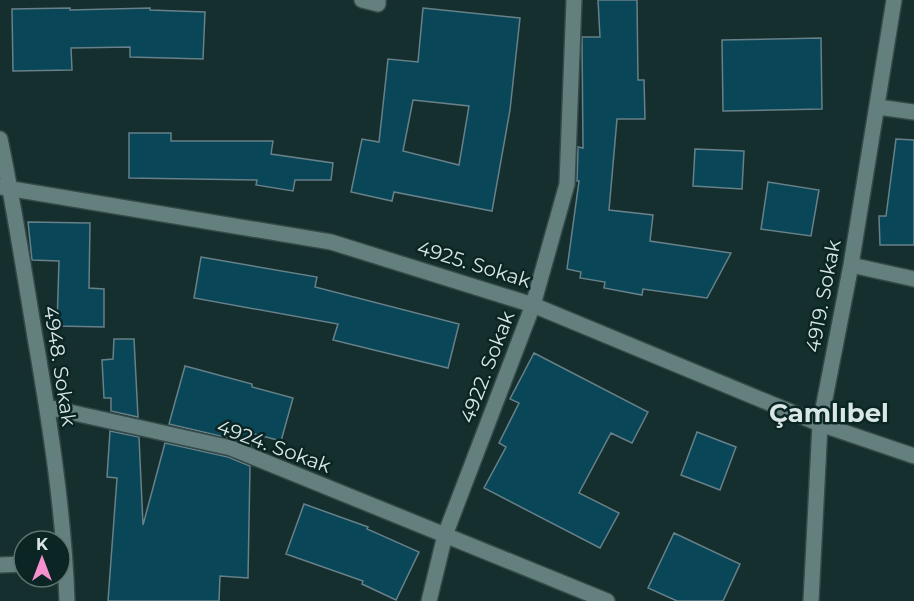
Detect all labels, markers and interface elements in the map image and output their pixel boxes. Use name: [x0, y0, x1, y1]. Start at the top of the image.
street label: 4925. Sokak: [414, 235, 534, 293]
street label: 4919. Sokak: [800, 238, 846, 354]
street label: 4948. Sokak: [39, 304, 81, 428]
street label: 4922. Sokak: [455, 308, 519, 426]
district label: Çamlıbel: [769, 397, 889, 429]
street label: 4924. Sokak: [214, 414, 334, 478]
north arrow: [12, 529, 72, 589]
text: K: [36, 535, 49, 554]

